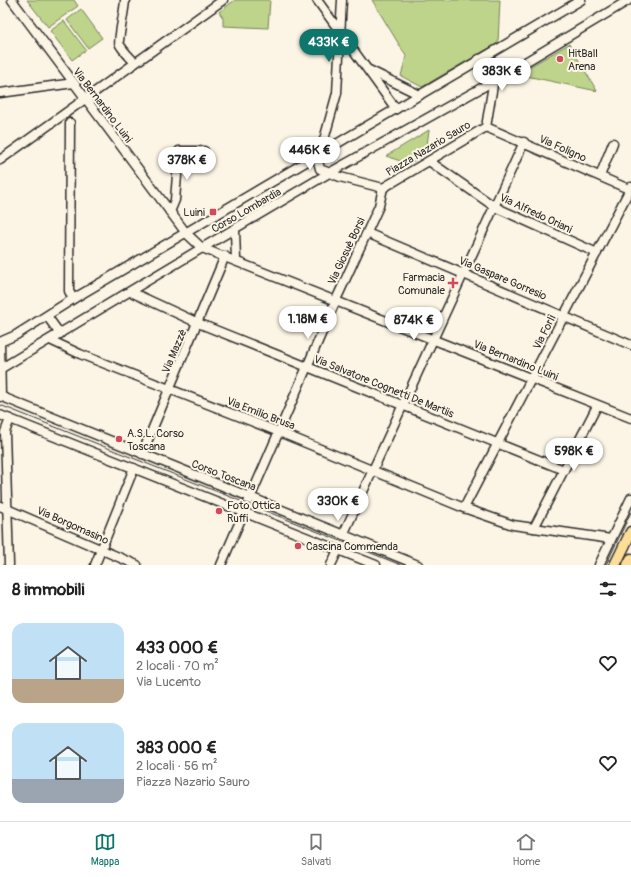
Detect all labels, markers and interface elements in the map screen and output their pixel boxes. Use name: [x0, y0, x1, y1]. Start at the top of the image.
pin: 433K €: [296, 29, 362, 63]
text: 433K €: [308, 34, 350, 50]
place label: HitBall Arena: [568, 47, 598, 73]
marker: HitBall Arena: [555, 54, 565, 64]
pin: 383K €: [469, 58, 535, 92]
text: 383K €: [482, 63, 522, 79]
street label: Via Bernardino Luini: [70, 65, 135, 145]
street label: Piazza Nazario Sauro: [384, 118, 473, 179]
street label: Via Foligno: [537, 132, 589, 165]
pin: 446K €: [277, 137, 343, 171]
text: 446K €: [289, 142, 331, 158]
pin: 378K €: [154, 147, 220, 181]
text: 378K €: [167, 152, 207, 168]
street label: Corso Lombardia: [209, 185, 283, 236]
street label: Via Alfredo Oriani: [497, 191, 574, 236]
place label: Luini: [183, 206, 205, 219]
marker: Luini: [208, 207, 218, 217]
street label: Via Giosuè Borsi: [325, 216, 368, 287]
street label: Via Gaspare Gorresio: [457, 254, 549, 303]
place label: Farmacia Comunale: [398, 271, 446, 297]
marker: Farmacia Comunale: [448, 278, 458, 288]
pin: 1.18M €: [271, 306, 345, 340]
pin: 874K €: [381, 307, 447, 341]
text: 1.18M €: [288, 311, 328, 327]
text: 874K €: [394, 312, 434, 328]
street label: Via Forlì: [530, 312, 559, 352]
street label: Via Mazzè: [159, 327, 190, 375]
street label: Via Bernardino Luini: [471, 338, 560, 383]
street label: Via Salvatore Cognetti De Martiis: [312, 352, 456, 421]
street label: Via Emilio Brusa: [225, 394, 297, 432]
place label: A.S.L. Corso Toscana: [127, 427, 184, 453]
marker: A.S.L. Corso Toscana: [114, 434, 124, 444]
pin: 598K €: [541, 438, 607, 472]
text: 598K €: [554, 443, 594, 459]
street label: Corso Toscana: [190, 457, 258, 494]
pin: 330K €: [305, 488, 371, 522]
text: 330K €: [317, 493, 359, 509]
place label: Foto Ottica Ruffi: [227, 499, 280, 525]
street label: Via Borgomasino: [35, 504, 111, 547]
marker: Foto Ottica Ruffi: [214, 506, 224, 516]
place label: Cascina Commenda: [306, 540, 398, 553]
marker: Cascina Commenda: [293, 541, 303, 551]
icon: filters: [597, 578, 619, 600]
text: 8 immobili: [12, 579, 85, 600]
text: 433 000 €: [136, 637, 218, 658]
icon: home: [44, 639, 92, 687]
icon: heart: [597, 652, 619, 674]
text: 2 locali · 70 m²: [136, 658, 219, 674]
text: Via Lucento: [136, 674, 201, 690]
text: 383 000 €: [136, 737, 217, 758]
icon: home: [44, 739, 92, 787]
icon: heart: [597, 752, 619, 774]
text: 2 locali · 56 m²: [136, 758, 217, 774]
text: Piazza Nazario Sauro: [136, 774, 250, 790]
tab: Mappa: [91, 831, 119, 868]
tab: Salvati: [301, 831, 331, 868]
tab: Home: [513, 831, 540, 868]

